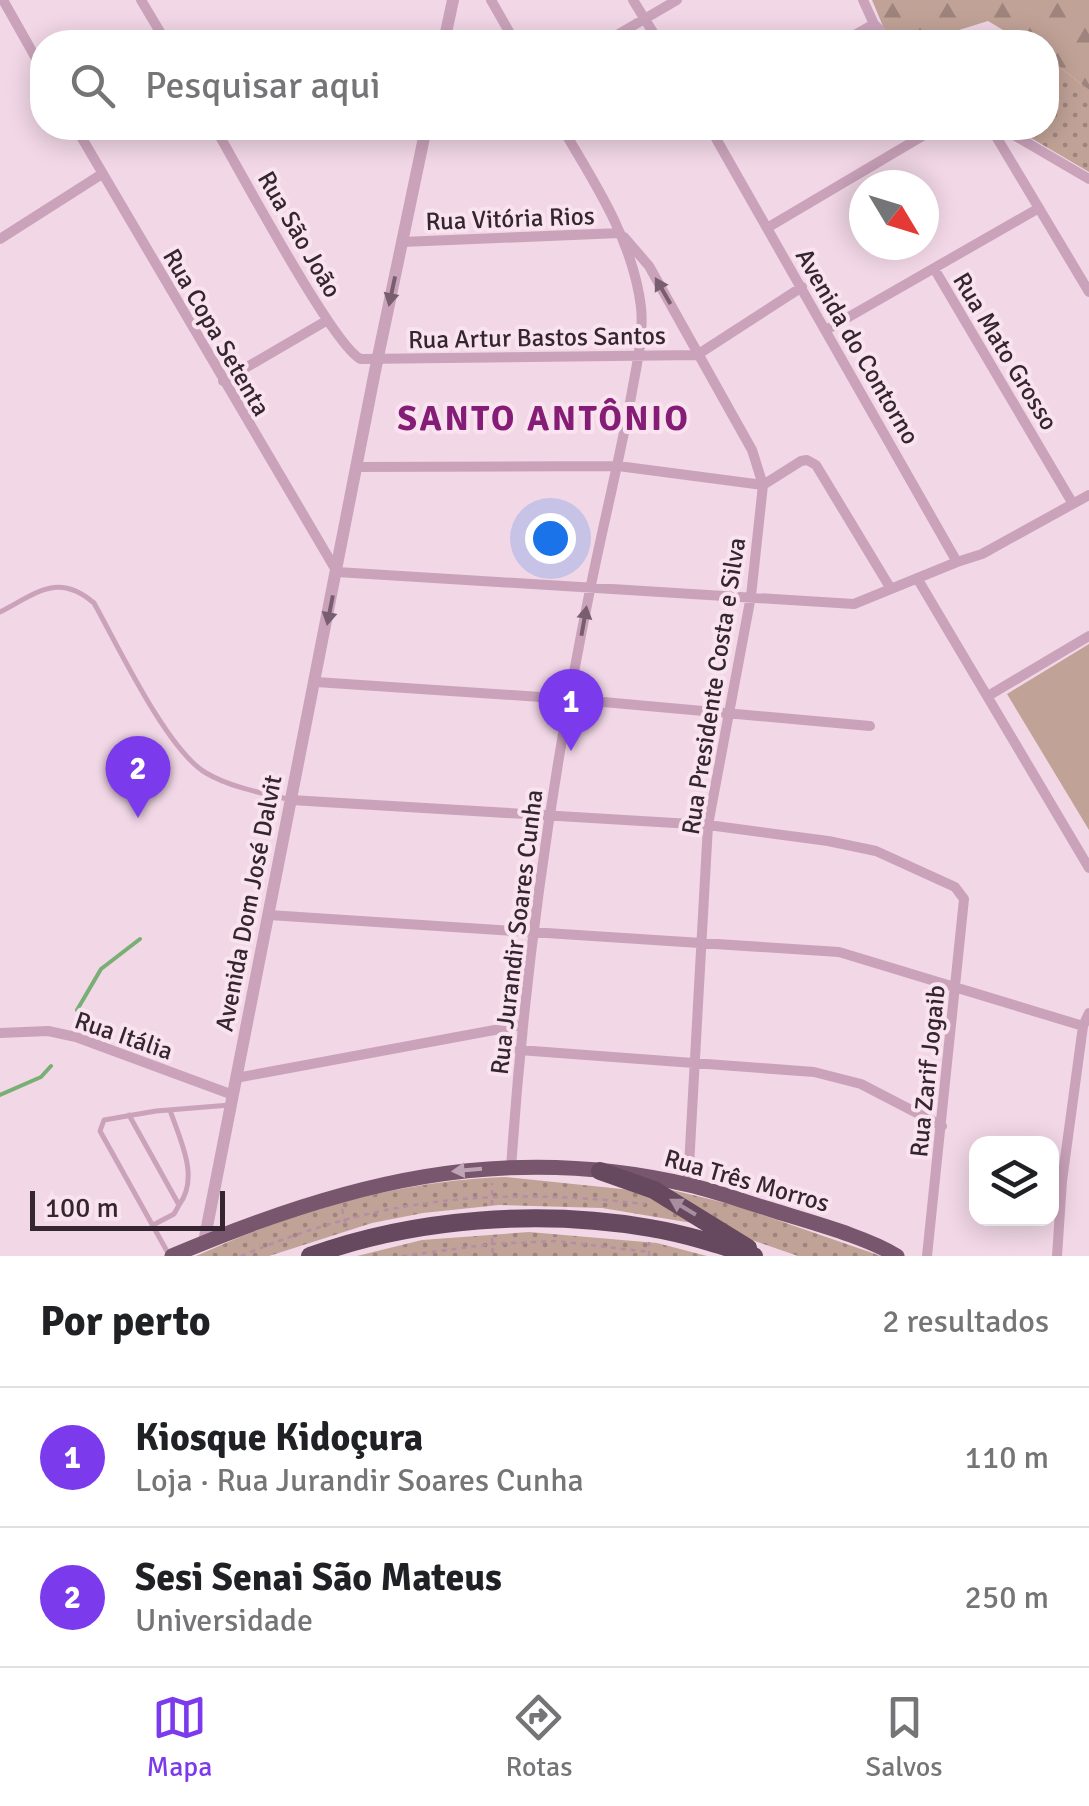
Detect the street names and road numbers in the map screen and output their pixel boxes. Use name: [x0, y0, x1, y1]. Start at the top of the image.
street label: Rua São João: [251, 165, 348, 303]
street label: Rua Vitória Rios: [425, 200, 595, 237]
street label: Rua Copa Setenta: [156, 243, 277, 421]
street label: Avenida do Contorno: [789, 243, 926, 450]
street label: Rua Mato Grosso: [946, 267, 1065, 436]
street label: Rua Artur Bastos Santos: [408, 320, 666, 355]
street label: Rua Presidente Costa e Silva: [675, 535, 752, 837]
street label: Avenida Dom José Dalvit: [208, 772, 289, 1034]
street label: Rua Jurandir Soares Cunha: [484, 788, 549, 1076]
street label: Rua Zarif Jogaib: [903, 983, 952, 1159]
street label: Rua Itália: [71, 1004, 177, 1067]
street label: Rua Três Morros: [661, 1142, 833, 1219]

